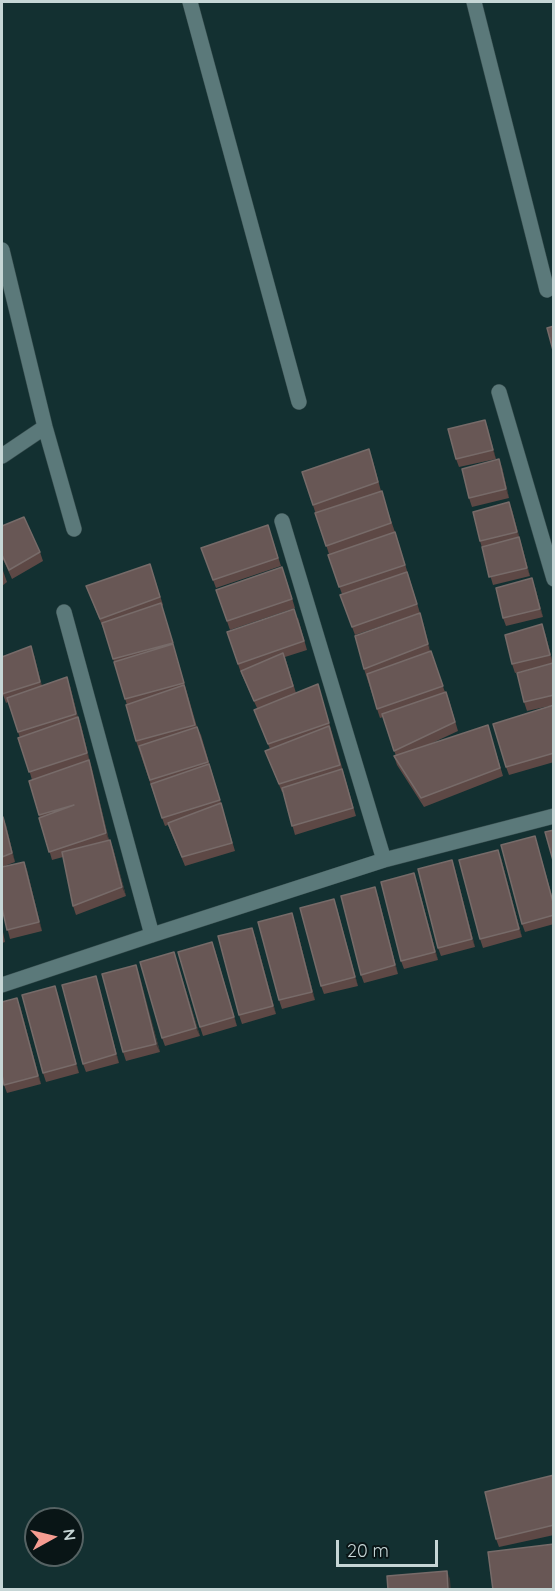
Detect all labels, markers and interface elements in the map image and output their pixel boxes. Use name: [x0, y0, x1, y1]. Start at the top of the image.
north arrow: [24, 1507, 84, 1567]
text: N: [59, 1528, 81, 1542]
scale bar: [339, 1528, 441, 1566]
text: 20 m: [347, 1539, 389, 1562]

